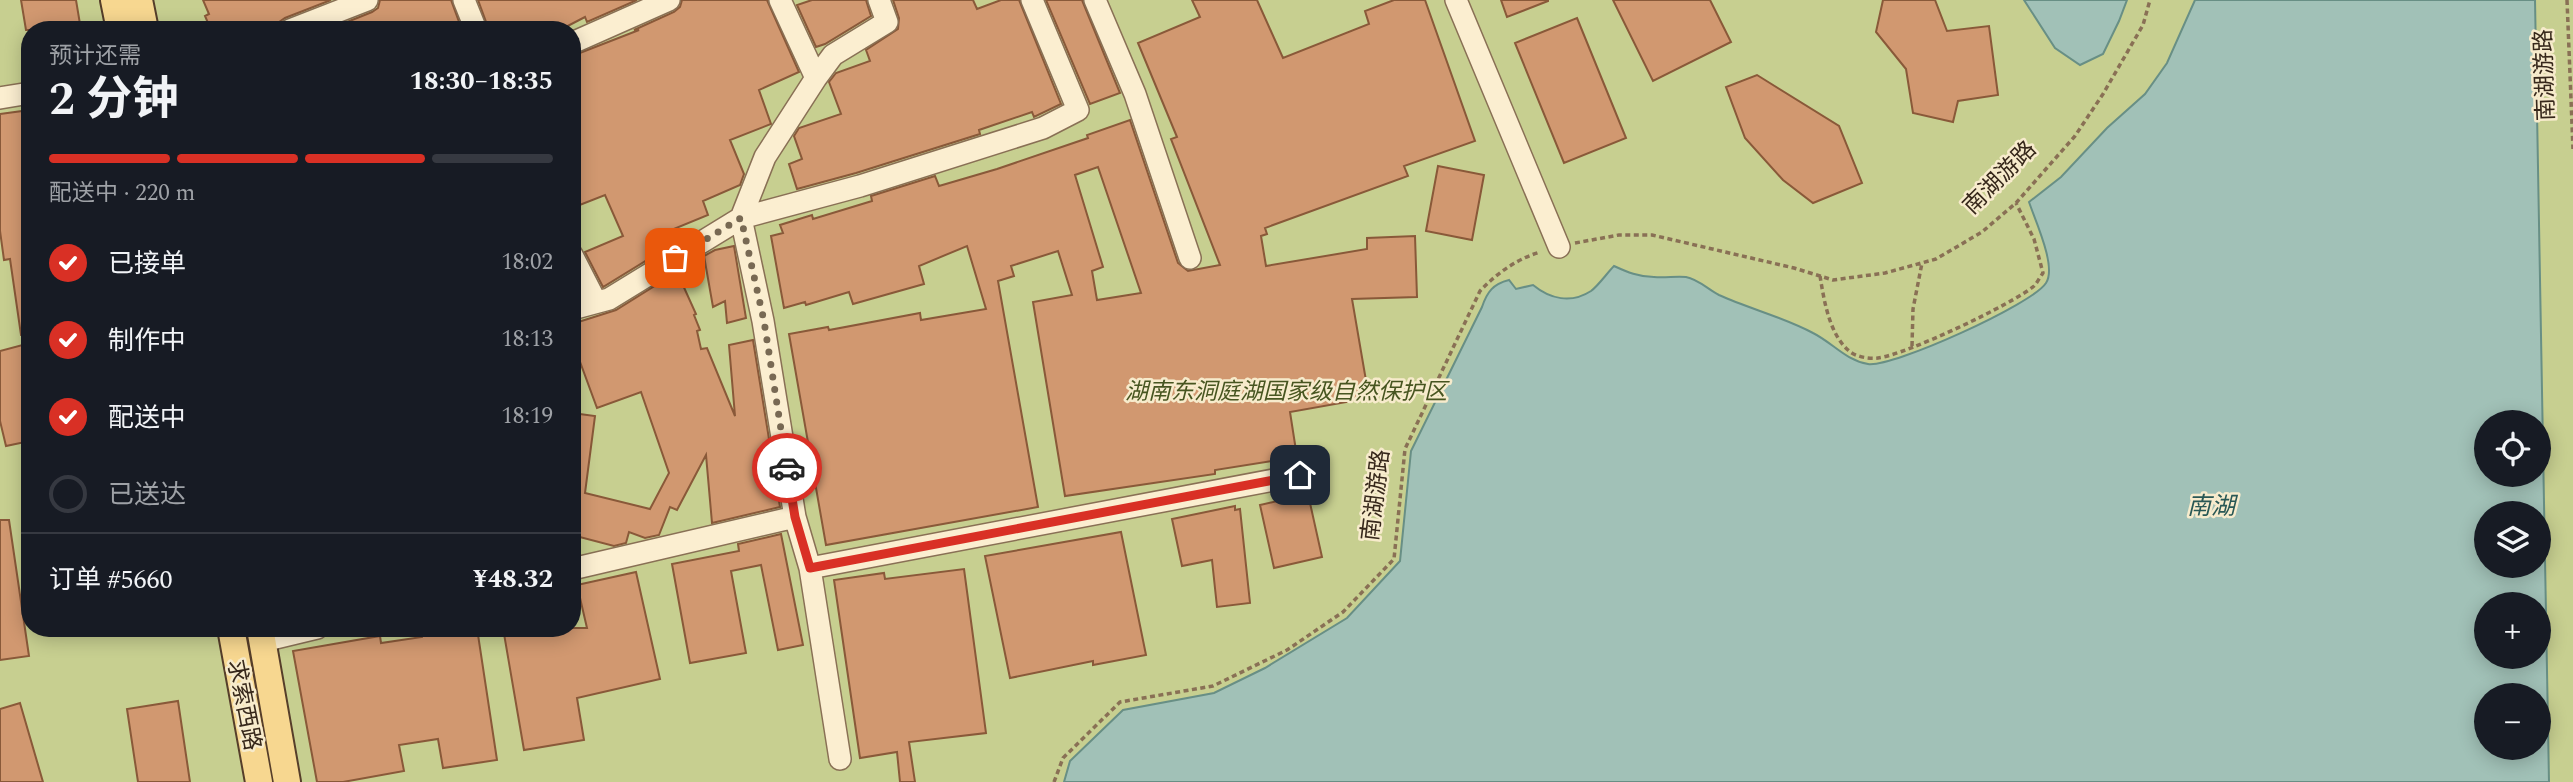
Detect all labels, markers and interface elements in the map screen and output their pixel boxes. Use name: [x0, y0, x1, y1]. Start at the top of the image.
street label: 南湖游路: [2526, 28, 2565, 122]
text: 预计还需: [49, 39, 141, 74]
text: 18:30–18:35: [409, 61, 553, 101]
text: 2 分钟: [49, 65, 178, 135]
street label: 南湖游路: [1955, 133, 2045, 223]
text: 配送中 · 220 m: [49, 176, 195, 211]
pin: [645, 228, 705, 288]
icon: bag: [656, 239, 694, 277]
icon: check: [49, 244, 87, 282]
text: 已接单: [108, 244, 186, 284]
text: 18:02: [501, 245, 553, 280]
icon: check: [49, 321, 87, 359]
text: 制作中: [108, 321, 186, 361]
text: 18:13: [501, 322, 553, 357]
park label: 湖南东洞庭湖国家级自然保护区: [1125, 375, 1450, 410]
icon: check: [49, 398, 87, 436]
text: 配送中: [108, 398, 186, 438]
text: 18:19: [501, 399, 553, 434]
map controls: [2474, 410, 2551, 760]
button: locate: [2474, 410, 2551, 487]
courier: [752, 433, 822, 503]
pin: [1270, 445, 1330, 505]
street label: 南湖游路: [1354, 447, 1399, 543]
icon: car: [768, 449, 806, 487]
icon: home: [1281, 456, 1319, 494]
text: 已送达: [108, 475, 186, 515]
water label: 南湖: [2187, 489, 2239, 525]
button: layers: [2474, 501, 2551, 578]
text: ¥48.32: [473, 559, 553, 599]
text: 订单 #5660: [49, 560, 173, 600]
button: +: [2474, 592, 2551, 669]
street label: 求索西路: [218, 657, 269, 754]
button: −: [2474, 683, 2551, 760]

